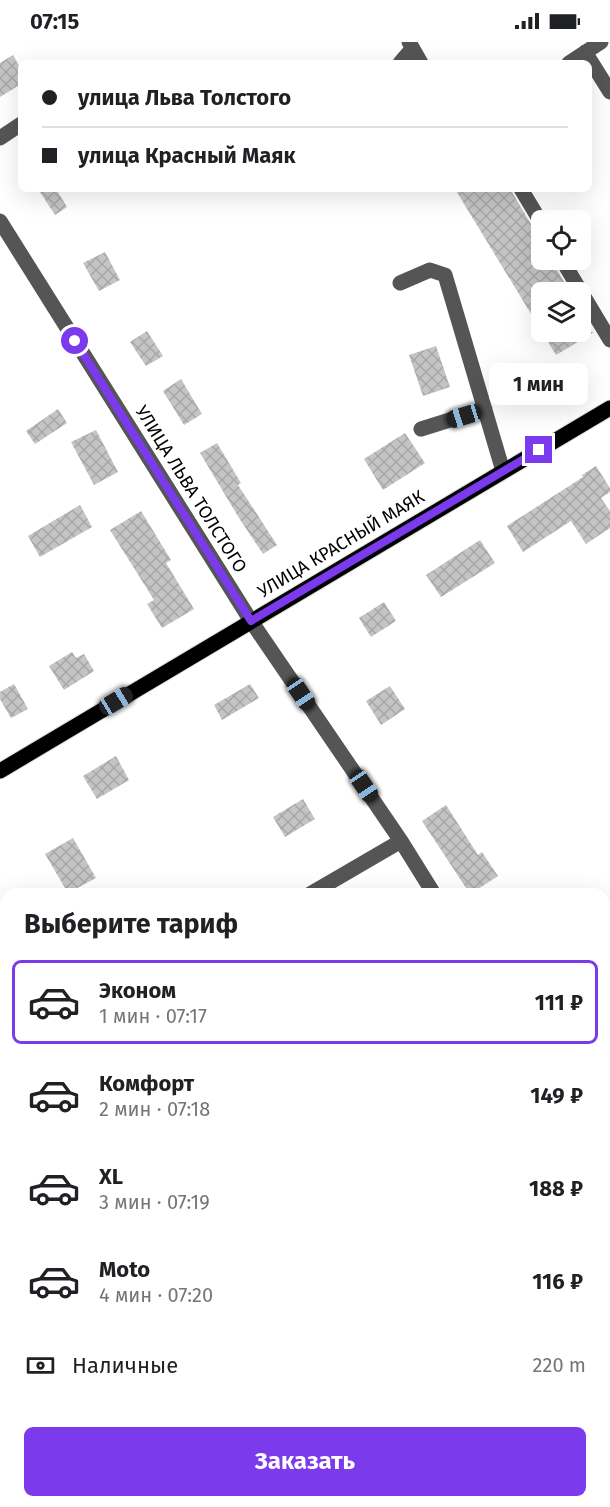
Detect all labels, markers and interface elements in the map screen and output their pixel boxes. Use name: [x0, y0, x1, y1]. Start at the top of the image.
text: 07:15: [30, 8, 79, 35]
text: улица Льва Толстого: [78, 84, 291, 111]
text: улица Красный Маяк: [78, 142, 296, 169]
map controls: [531, 210, 591, 342]
button: locate: [531, 210, 591, 270]
button: layers: [531, 282, 591, 342]
route start: [61, 327, 88, 354]
callout: 1 мин: [490, 363, 588, 405]
text: 1 мин: [513, 372, 564, 396]
street label: УЛИЦА ЛЬВА ТОЛСТОГО: [131, 401, 251, 577]
car: [444, 402, 484, 430]
route end: [525, 436, 552, 463]
street label: УЛИЦА КРАСНЫЙ МАЯК: [254, 485, 429, 603]
car: [283, 674, 319, 714]
car: [96, 684, 136, 718]
car: [346, 766, 382, 806]
text: Выберите тариф: [24, 908, 238, 940]
icon: car: [27, 975, 81, 1029]
text: Эконом: [99, 977, 176, 1004]
text: 111 ₽: [535, 989, 583, 1016]
text: 1 мин · 07:17: [99, 1004, 207, 1028]
icon: car: [27, 1068, 81, 1122]
text: Комфорт: [99, 1070, 194, 1097]
text: 149 ₽: [530, 1082, 583, 1109]
text: 2 мин · 07:18: [99, 1097, 210, 1121]
icon: car: [27, 1161, 81, 1215]
text: XL: [99, 1163, 123, 1190]
text: 188 ₽: [529, 1175, 583, 1202]
text: 3 мин · 07:19: [99, 1190, 210, 1214]
icon: car: [27, 1254, 81, 1308]
text: Moto: [99, 1256, 150, 1283]
text: 116 ₽: [532, 1268, 583, 1295]
text: 4 мин · 07:20: [99, 1283, 213, 1307]
icon: cash: [24, 1349, 57, 1382]
text: Наличные: [72, 1352, 178, 1379]
text: 220 m: [533, 1353, 586, 1377]
button: Заказать: [24, 1427, 586, 1496]

